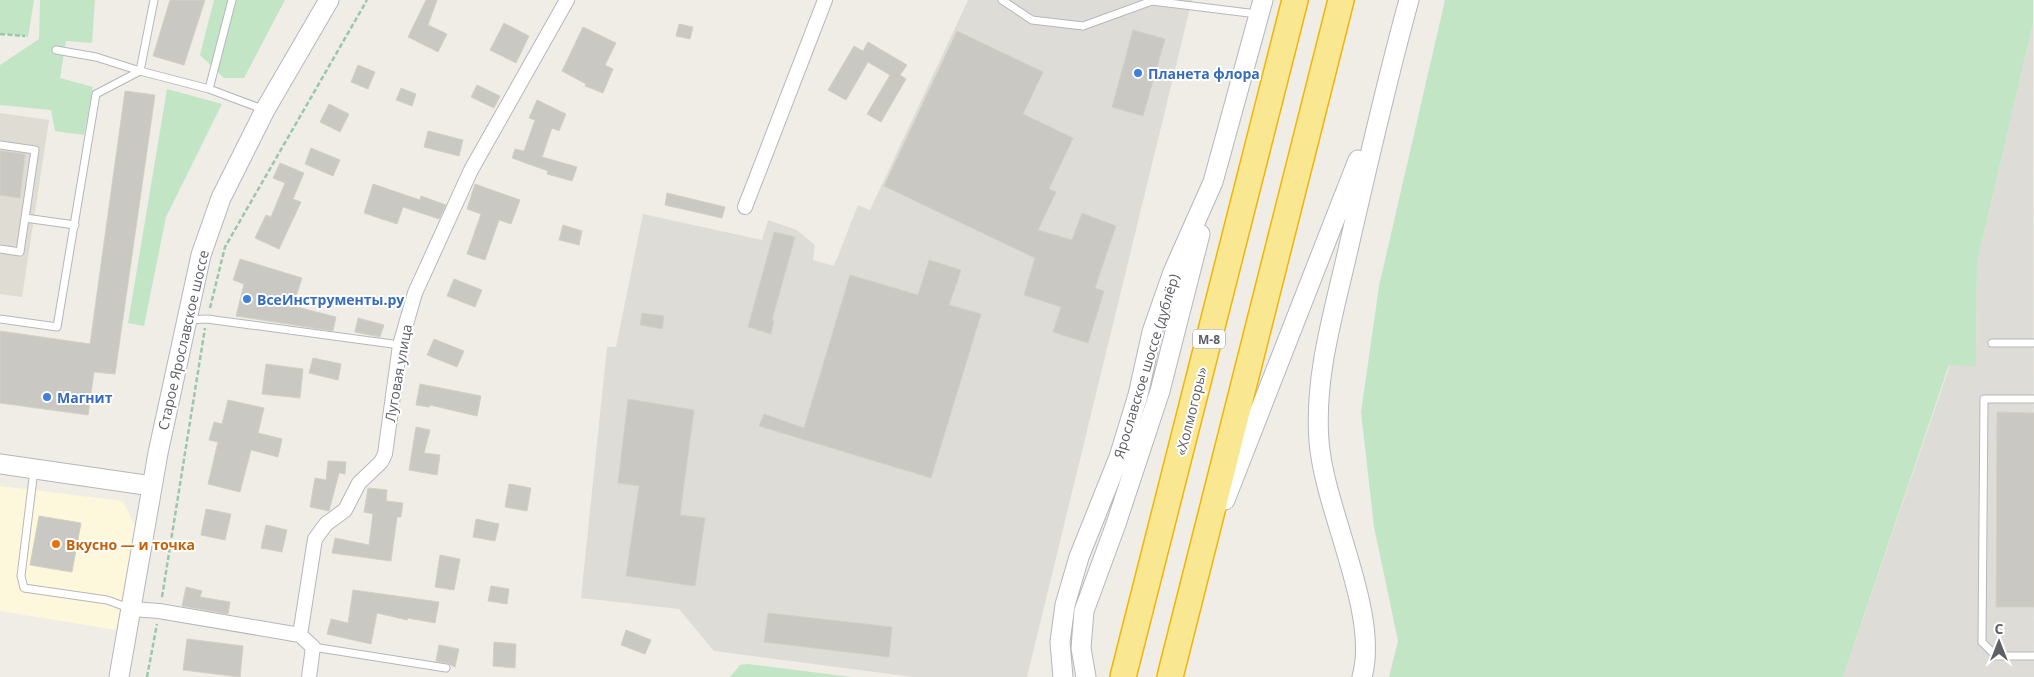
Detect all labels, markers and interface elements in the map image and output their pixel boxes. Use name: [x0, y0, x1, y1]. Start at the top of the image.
place label: Планета флора: [1148, 64, 1260, 83]
marker: Планета флора: [1132, 67, 1144, 79]
street label: Старое Ярославское шоссе: [153, 248, 213, 432]
street label: Ярославское шоссе (дублёр): [1109, 271, 1183, 461]
place label: ВсеИнструменты.ру: [257, 290, 404, 309]
marker: ВсеИнструменты.ру: [241, 293, 253, 305]
street label: Луговая улица: [380, 323, 416, 423]
road number: М-8: [1193, 329, 1225, 348]
street label: «Холмогоры»: [1171, 365, 1211, 457]
place label: Магнит: [57, 388, 113, 407]
marker: Магнит: [41, 391, 53, 403]
place label: Вкусно — и точка: [66, 535, 195, 554]
marker: Вкусно — и точка: [50, 538, 62, 550]
north arrow: [1974, 617, 2024, 667]
text: С: [1995, 619, 2004, 638]

